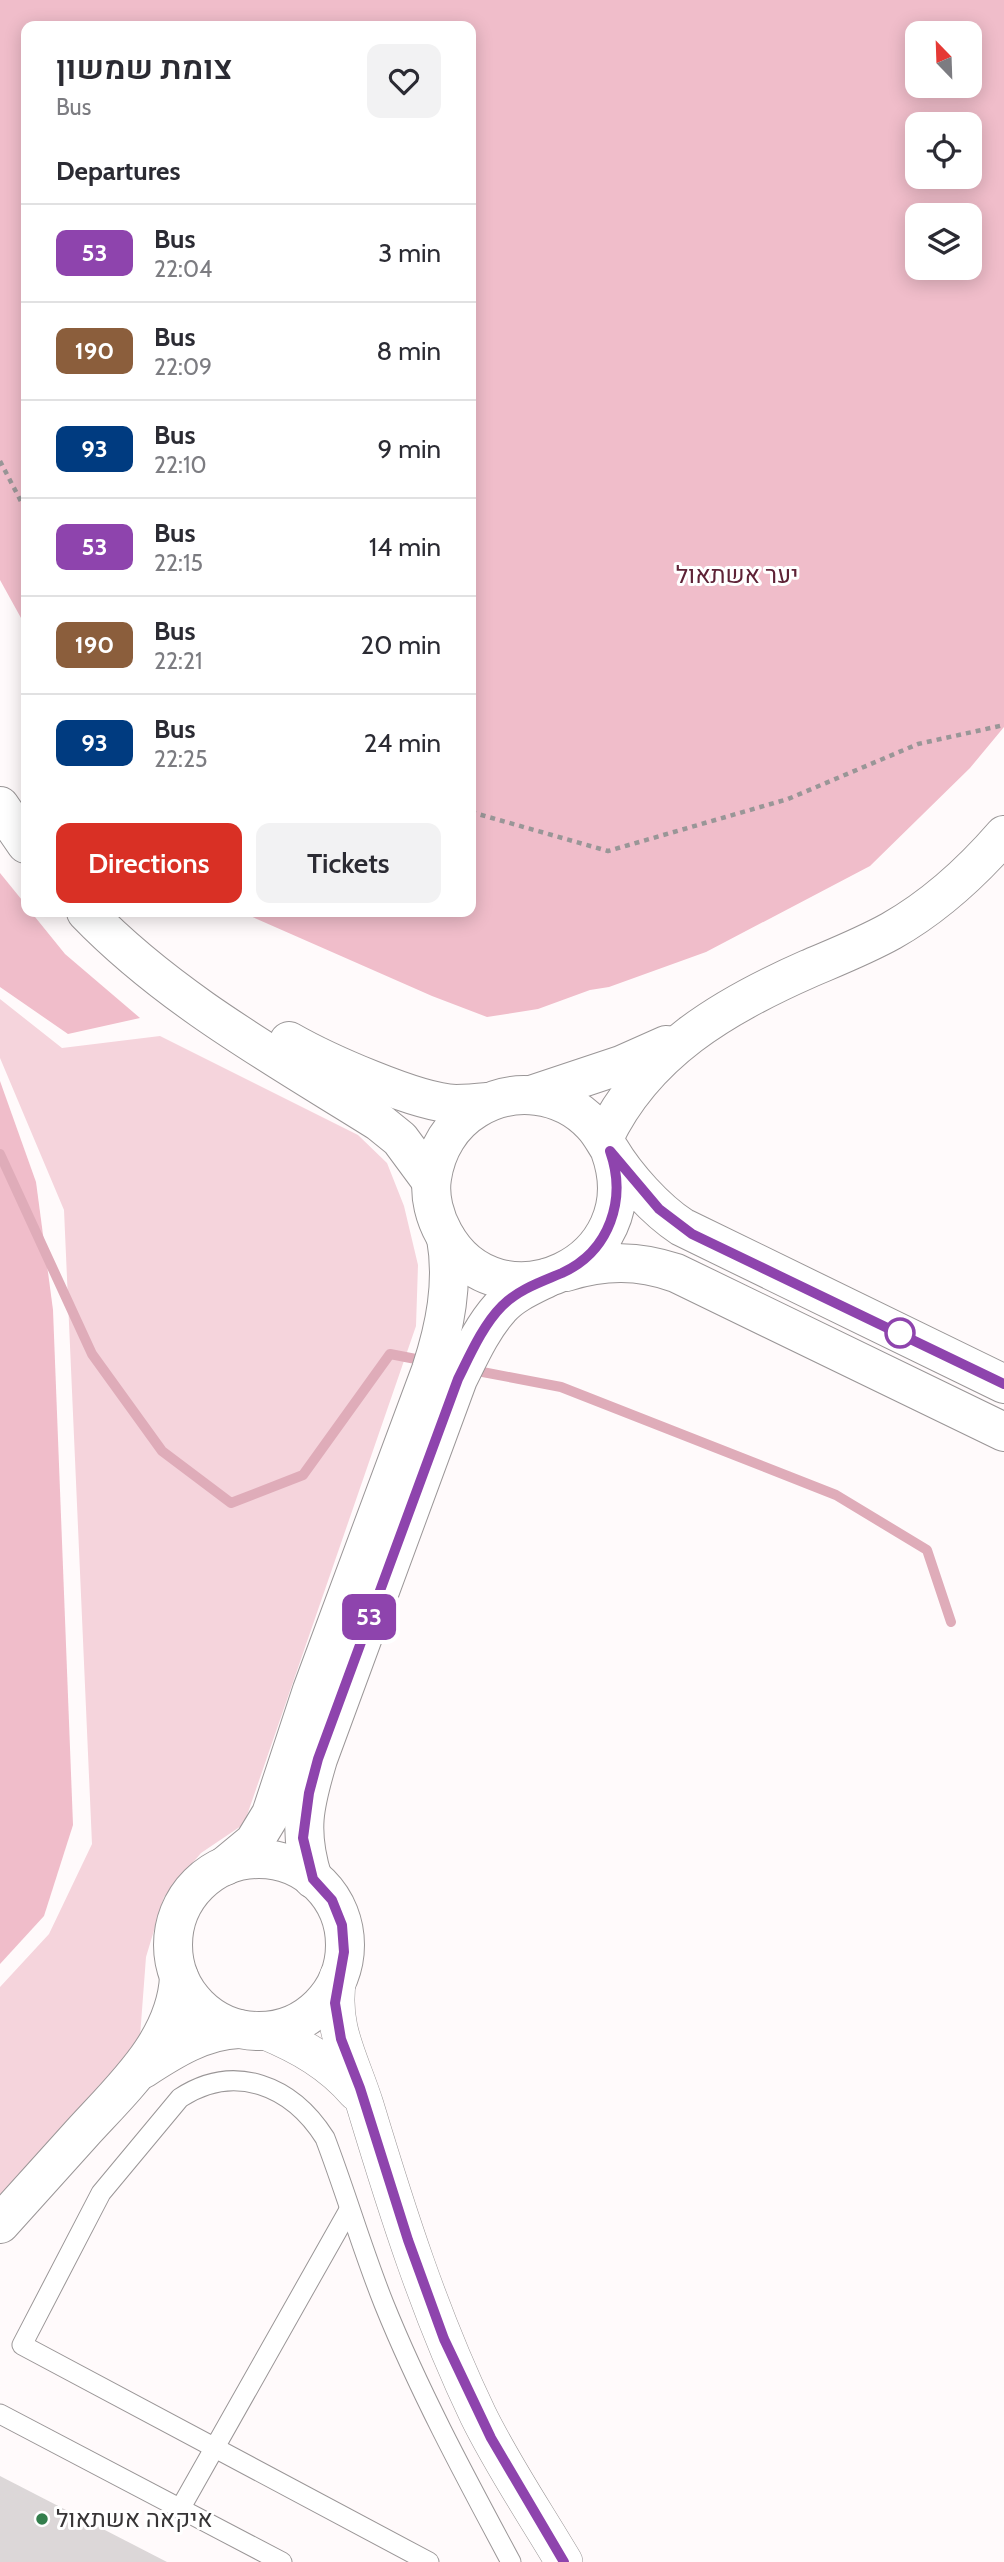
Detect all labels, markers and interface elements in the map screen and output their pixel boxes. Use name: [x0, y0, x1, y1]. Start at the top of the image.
north arrow: [905, 21, 982, 98]
map controls: [905, 21, 982, 280]
button: heart: [367, 44, 441, 118]
text: צומת שמשון: [56, 47, 232, 87]
text: Bus: [56, 93, 91, 121]
button: locate: [905, 112, 982, 189]
text: Departures: [56, 155, 180, 187]
button: layers: [905, 203, 982, 280]
text: Bus: [154, 223, 195, 255]
text: 3 min: [378, 237, 441, 269]
text: 53: [82, 238, 107, 267]
text: 22:04: [154, 255, 212, 283]
text: Bus: [154, 321, 195, 353]
text: 8 min: [377, 335, 441, 367]
text: 190: [75, 336, 114, 365]
text: 22:09: [154, 353, 212, 381]
text: Bus: [154, 419, 195, 451]
text: 9 min: [378, 433, 441, 465]
text: 93: [81, 434, 108, 463]
text: 22:10: [154, 451, 206, 479]
text: Bus: [154, 517, 195, 549]
text: 14 min: [369, 531, 441, 563]
text: 53: [82, 532, 107, 561]
text: 22:15: [154, 549, 203, 577]
park label: יער אשתאול: [676, 560, 798, 589]
text: Bus: [154, 615, 195, 647]
text: 20 min: [361, 629, 441, 661]
text: 190: [75, 630, 114, 659]
text: 22:21: [154, 647, 202, 675]
text: Bus: [154, 713, 195, 745]
text: 24 min: [364, 727, 441, 759]
text: 93: [81, 728, 108, 757]
text: 22:25: [154, 745, 207, 773]
button: Directions: [56, 823, 242, 903]
button: Tickets: [256, 823, 441, 903]
unlabelled marker: [885, 1318, 915, 1348]
line badge: 53: [338, 1594, 400, 1640]
text: 53: [356, 1602, 382, 1631]
place label: איקאה אשתאול: [56, 2504, 213, 2533]
marker: איקאה אשתאול: [34, 2511, 50, 2527]

